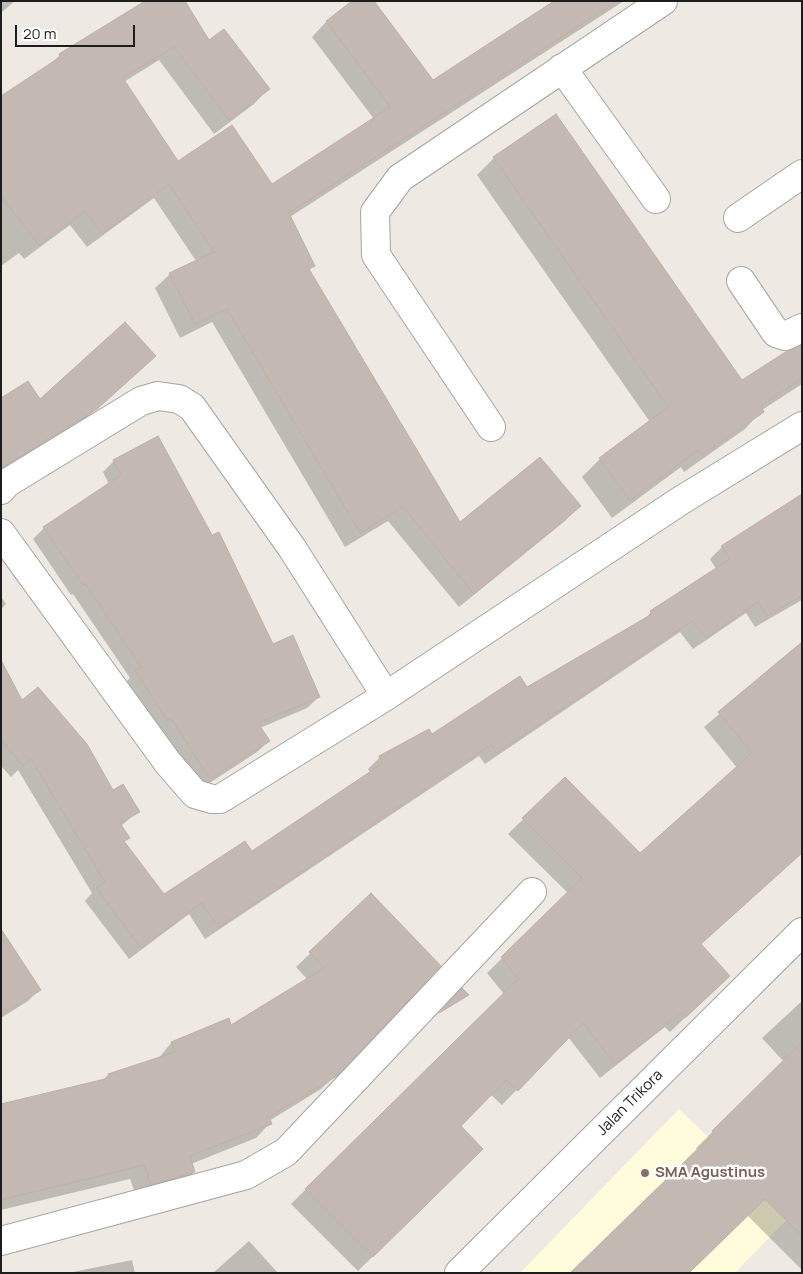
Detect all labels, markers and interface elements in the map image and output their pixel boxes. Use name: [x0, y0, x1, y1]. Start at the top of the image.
scale bar: [18, 15, 138, 47]
text: 20 m: [23, 23, 56, 44]
street label: Jalan Trikora: [593, 1066, 667, 1140]
place label: SMA Agustinus: [655, 1164, 765, 1182]
marker: SMA Agustinus: [639, 1167, 651, 1179]

